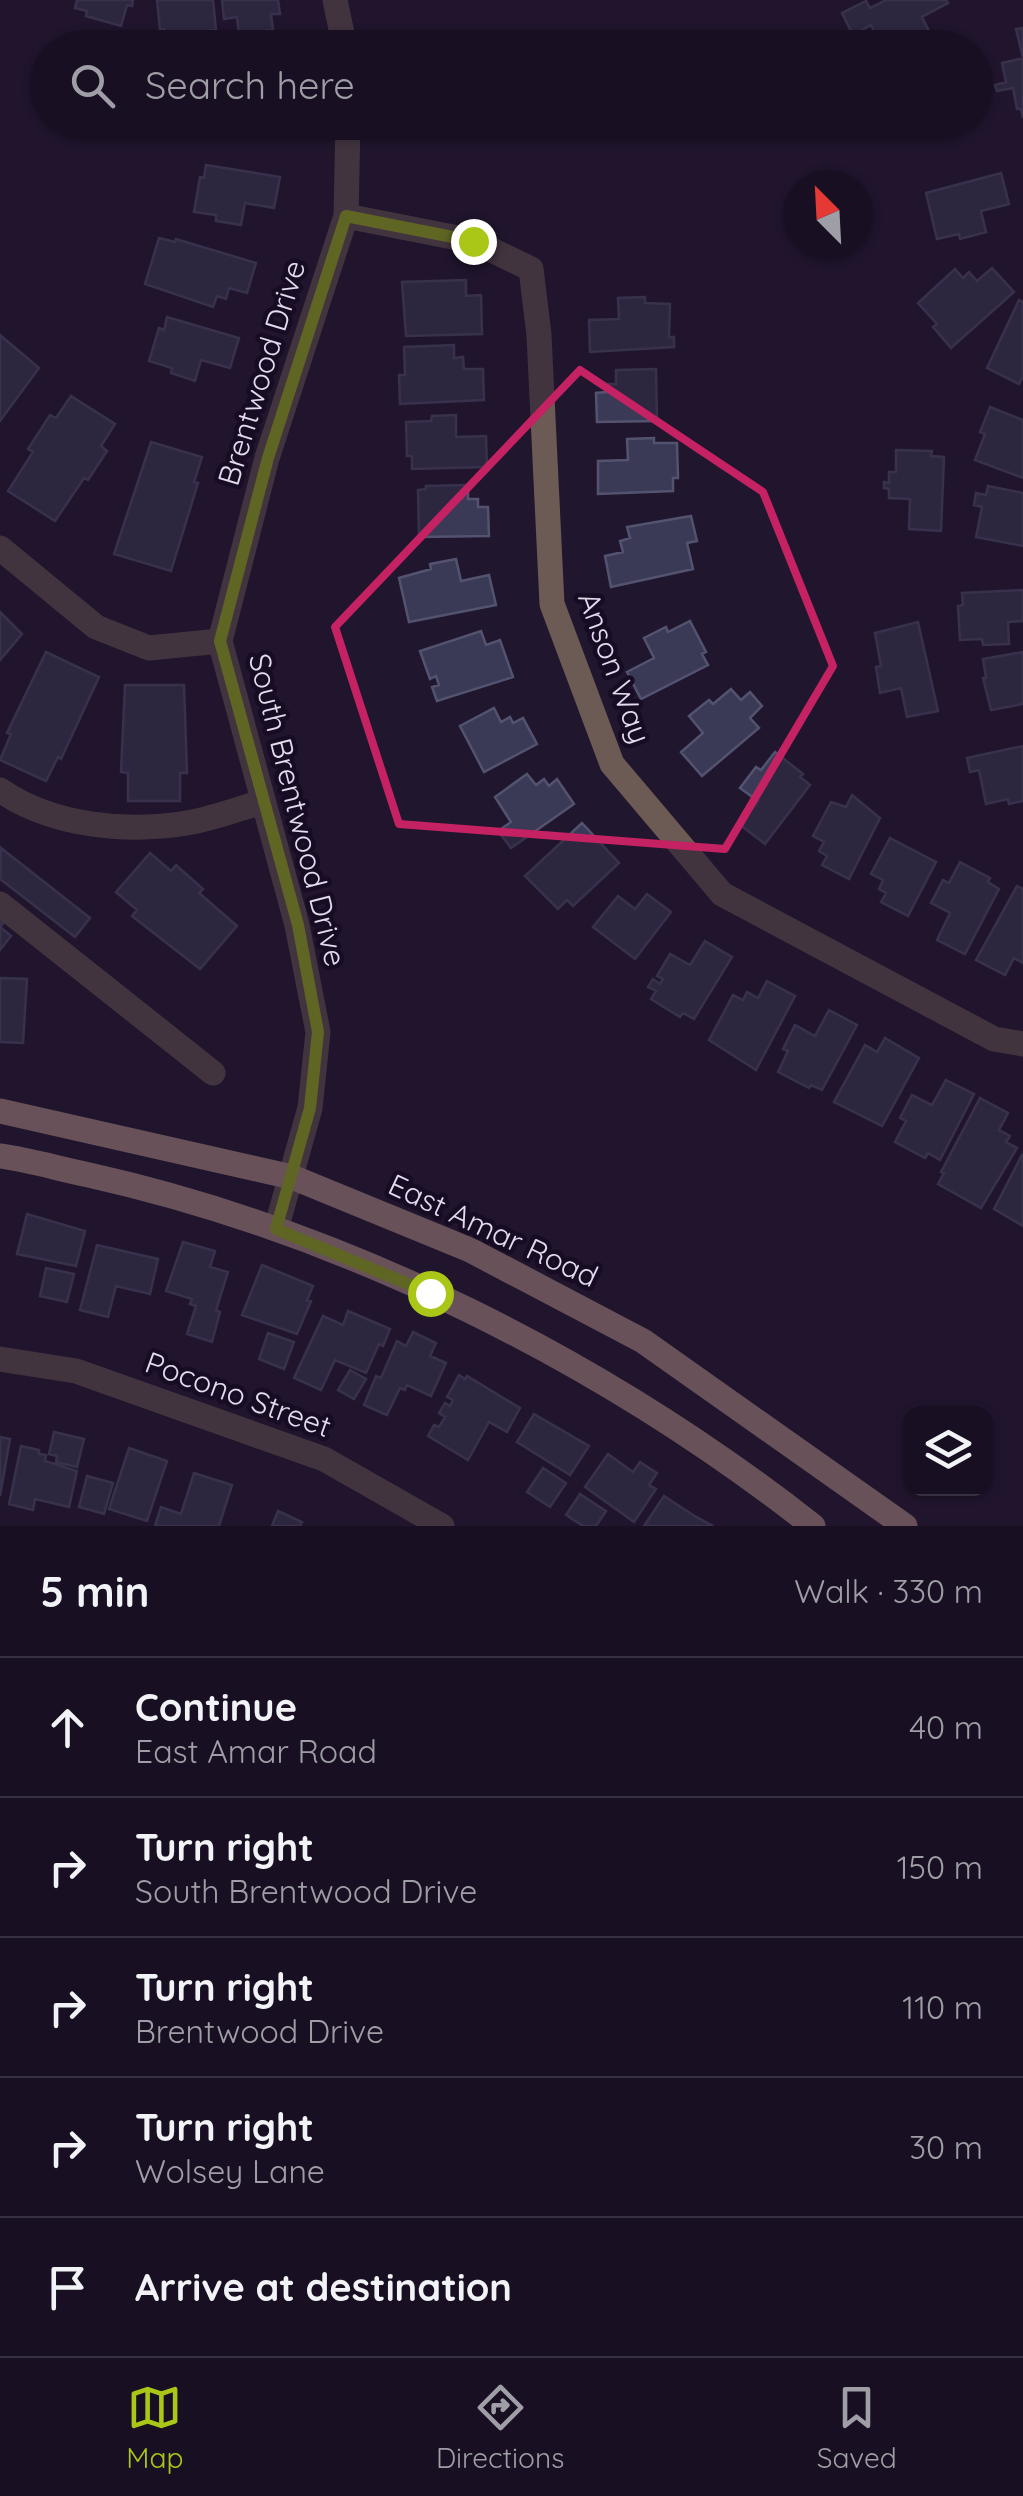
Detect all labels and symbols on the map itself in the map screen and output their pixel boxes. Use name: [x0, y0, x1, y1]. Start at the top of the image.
north arrow: [783, 170, 873, 260]
route end: [451, 219, 497, 265]
street label: Brentwood Drive: [209, 256, 313, 490]
street label: Anson Way: [570, 587, 660, 749]
street label: South Brentwood Drive: [241, 649, 355, 970]
street label: East Amar Road: [383, 1165, 604, 1295]
route start: [408, 1271, 454, 1317]
street label: Pocono Street: [140, 1343, 336, 1445]

